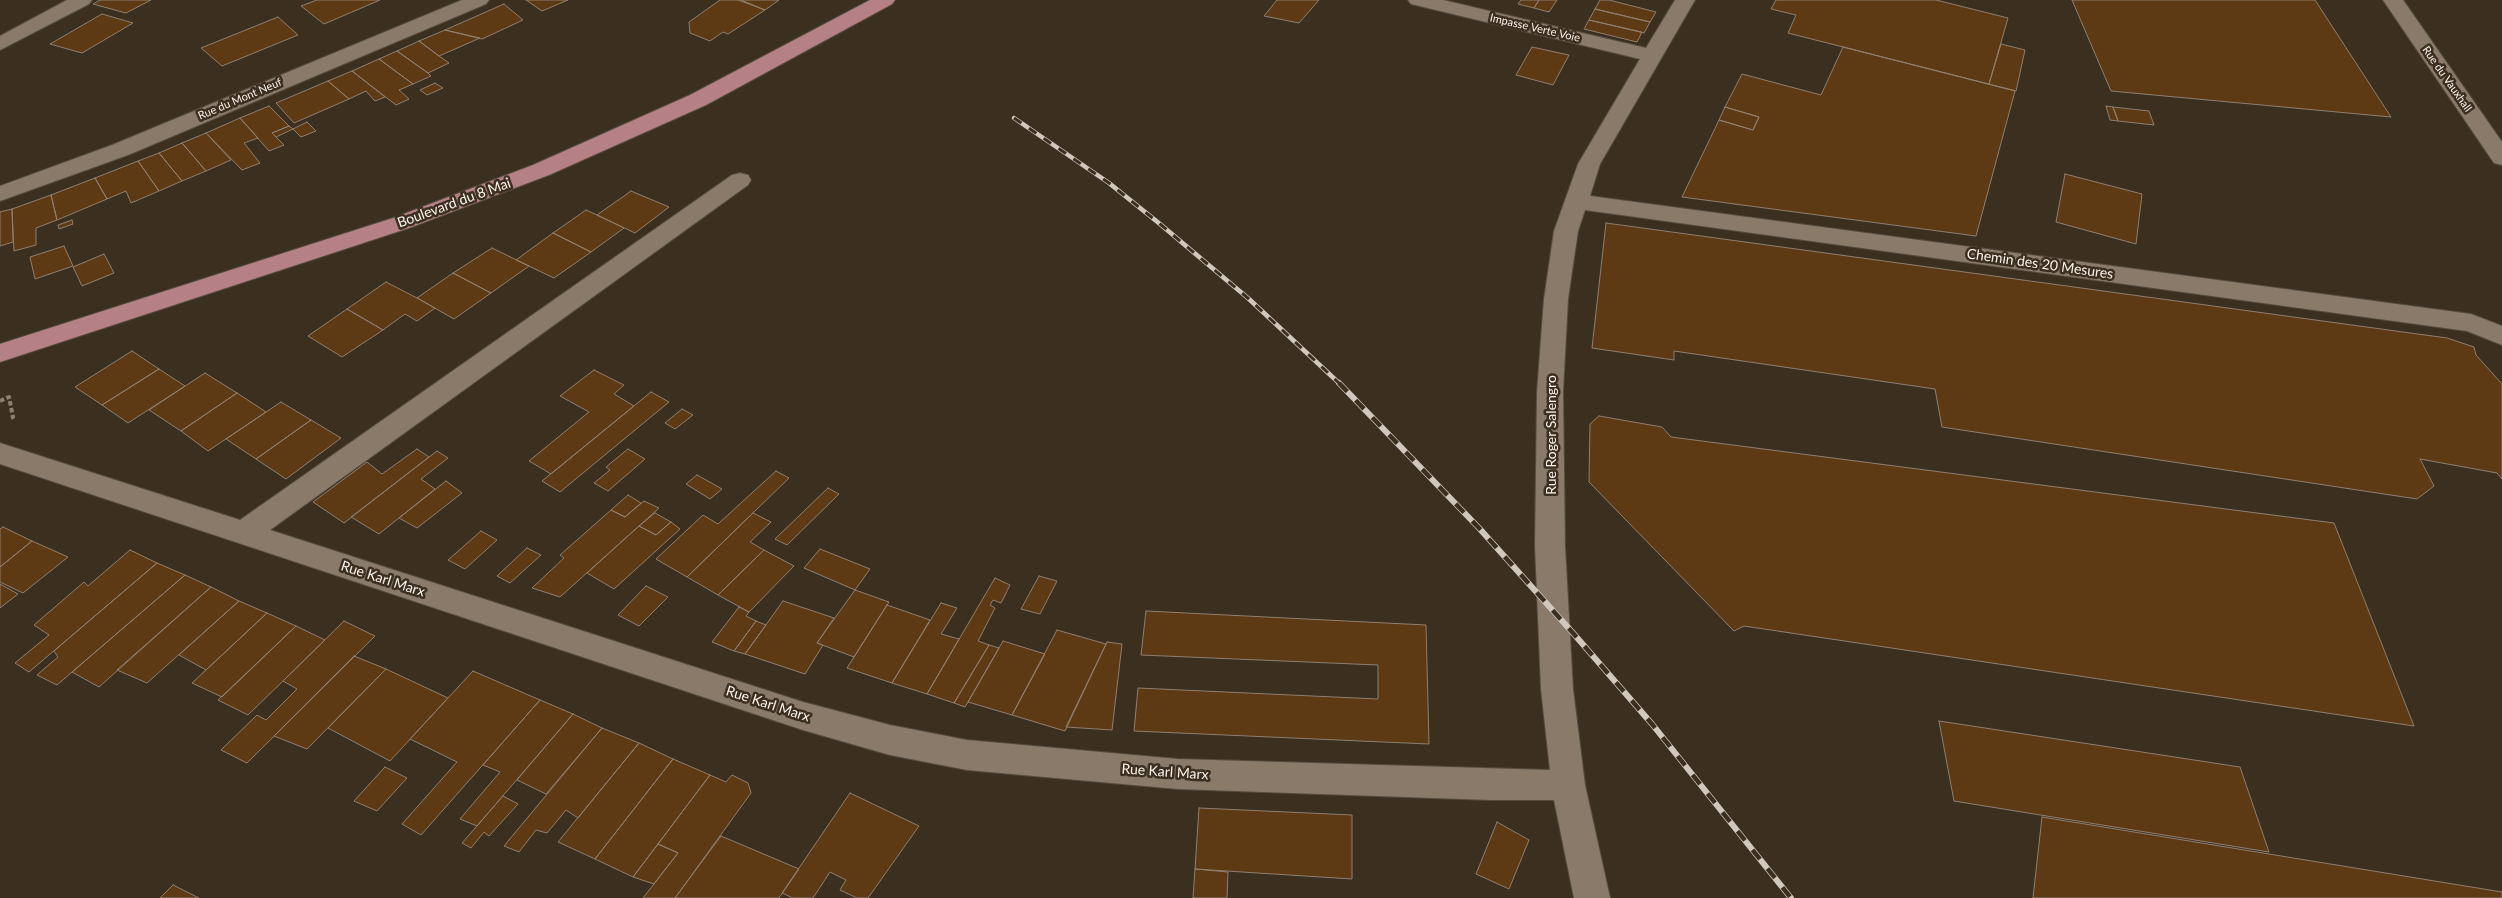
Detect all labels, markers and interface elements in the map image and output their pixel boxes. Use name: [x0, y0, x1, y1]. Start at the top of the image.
street label: Impasse Verte Voie: [1489, 11, 1581, 45]
street label: Rue du Vauxhall: [2419, 44, 2475, 114]
street label: Rue du Mont Neuf: [196, 75, 284, 123]
street label: Boulevard du 8 Mai: [395, 175, 513, 231]
street label: Chemin des 20 Mesures: [1966, 245, 2114, 283]
street label: Rue Roger Salengro: [1543, 375, 1559, 495]
street label: Rue Karl Marx: [339, 558, 427, 600]
street label: Rue Karl Marx: [724, 683, 812, 725]
street label: Rue Karl Marx: [1121, 761, 1209, 783]

